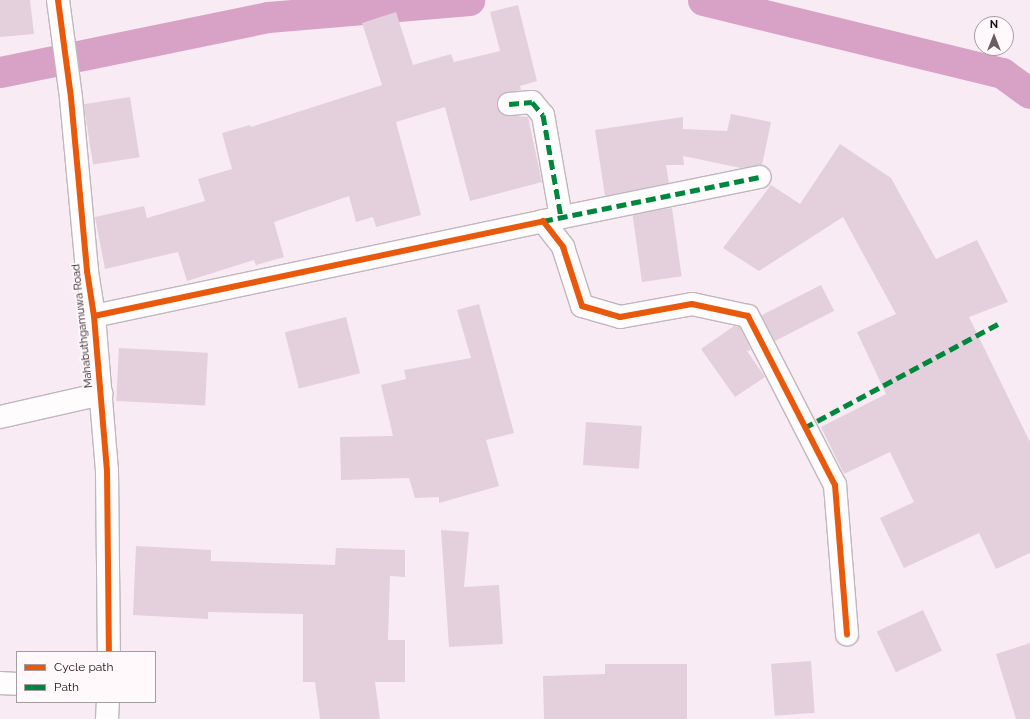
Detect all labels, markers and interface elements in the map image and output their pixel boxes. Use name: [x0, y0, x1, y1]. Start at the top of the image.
north arrow: [974, 16, 1014, 56]
text: N: [990, 18, 998, 31]
street label: Mahabuthgamuwa Road: [70, 263, 96, 389]
legend: [16, 651, 156, 703]
text: Cycle path: [54, 660, 113, 674]
text: Path: [54, 680, 79, 694]

